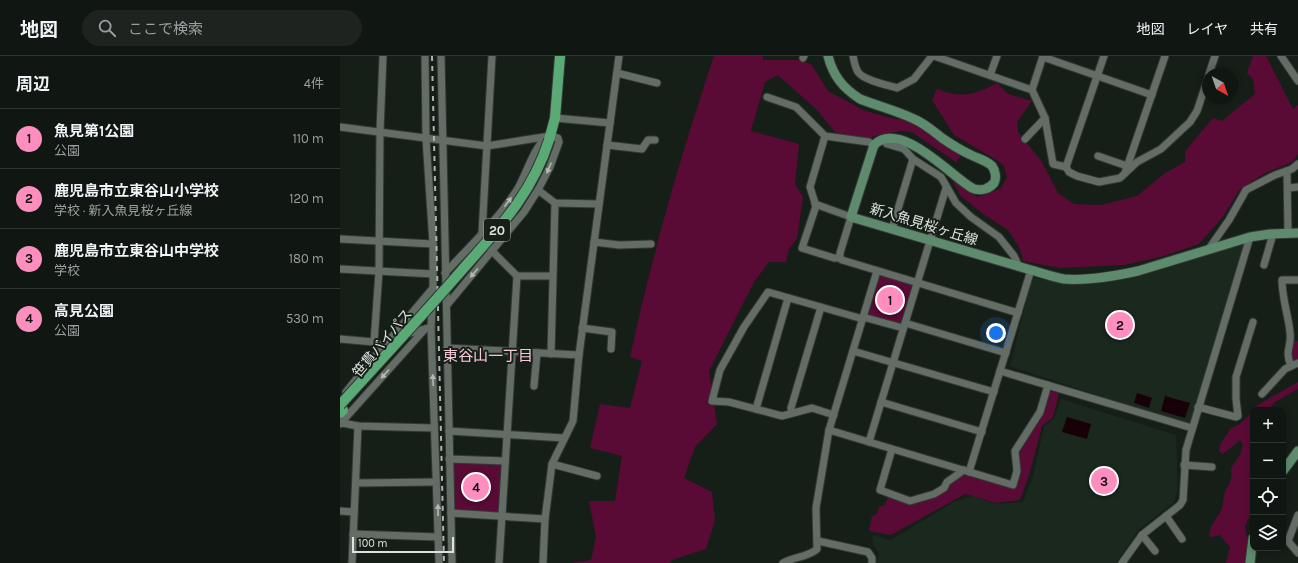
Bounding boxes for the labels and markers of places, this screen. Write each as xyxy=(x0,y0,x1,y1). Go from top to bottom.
pin: 1 xyxy=(877,285,903,315)
pin: 2 xyxy=(1107,310,1133,340)
pin: 3 xyxy=(1091,466,1117,496)
pin: 4 xyxy=(463,472,489,502)

